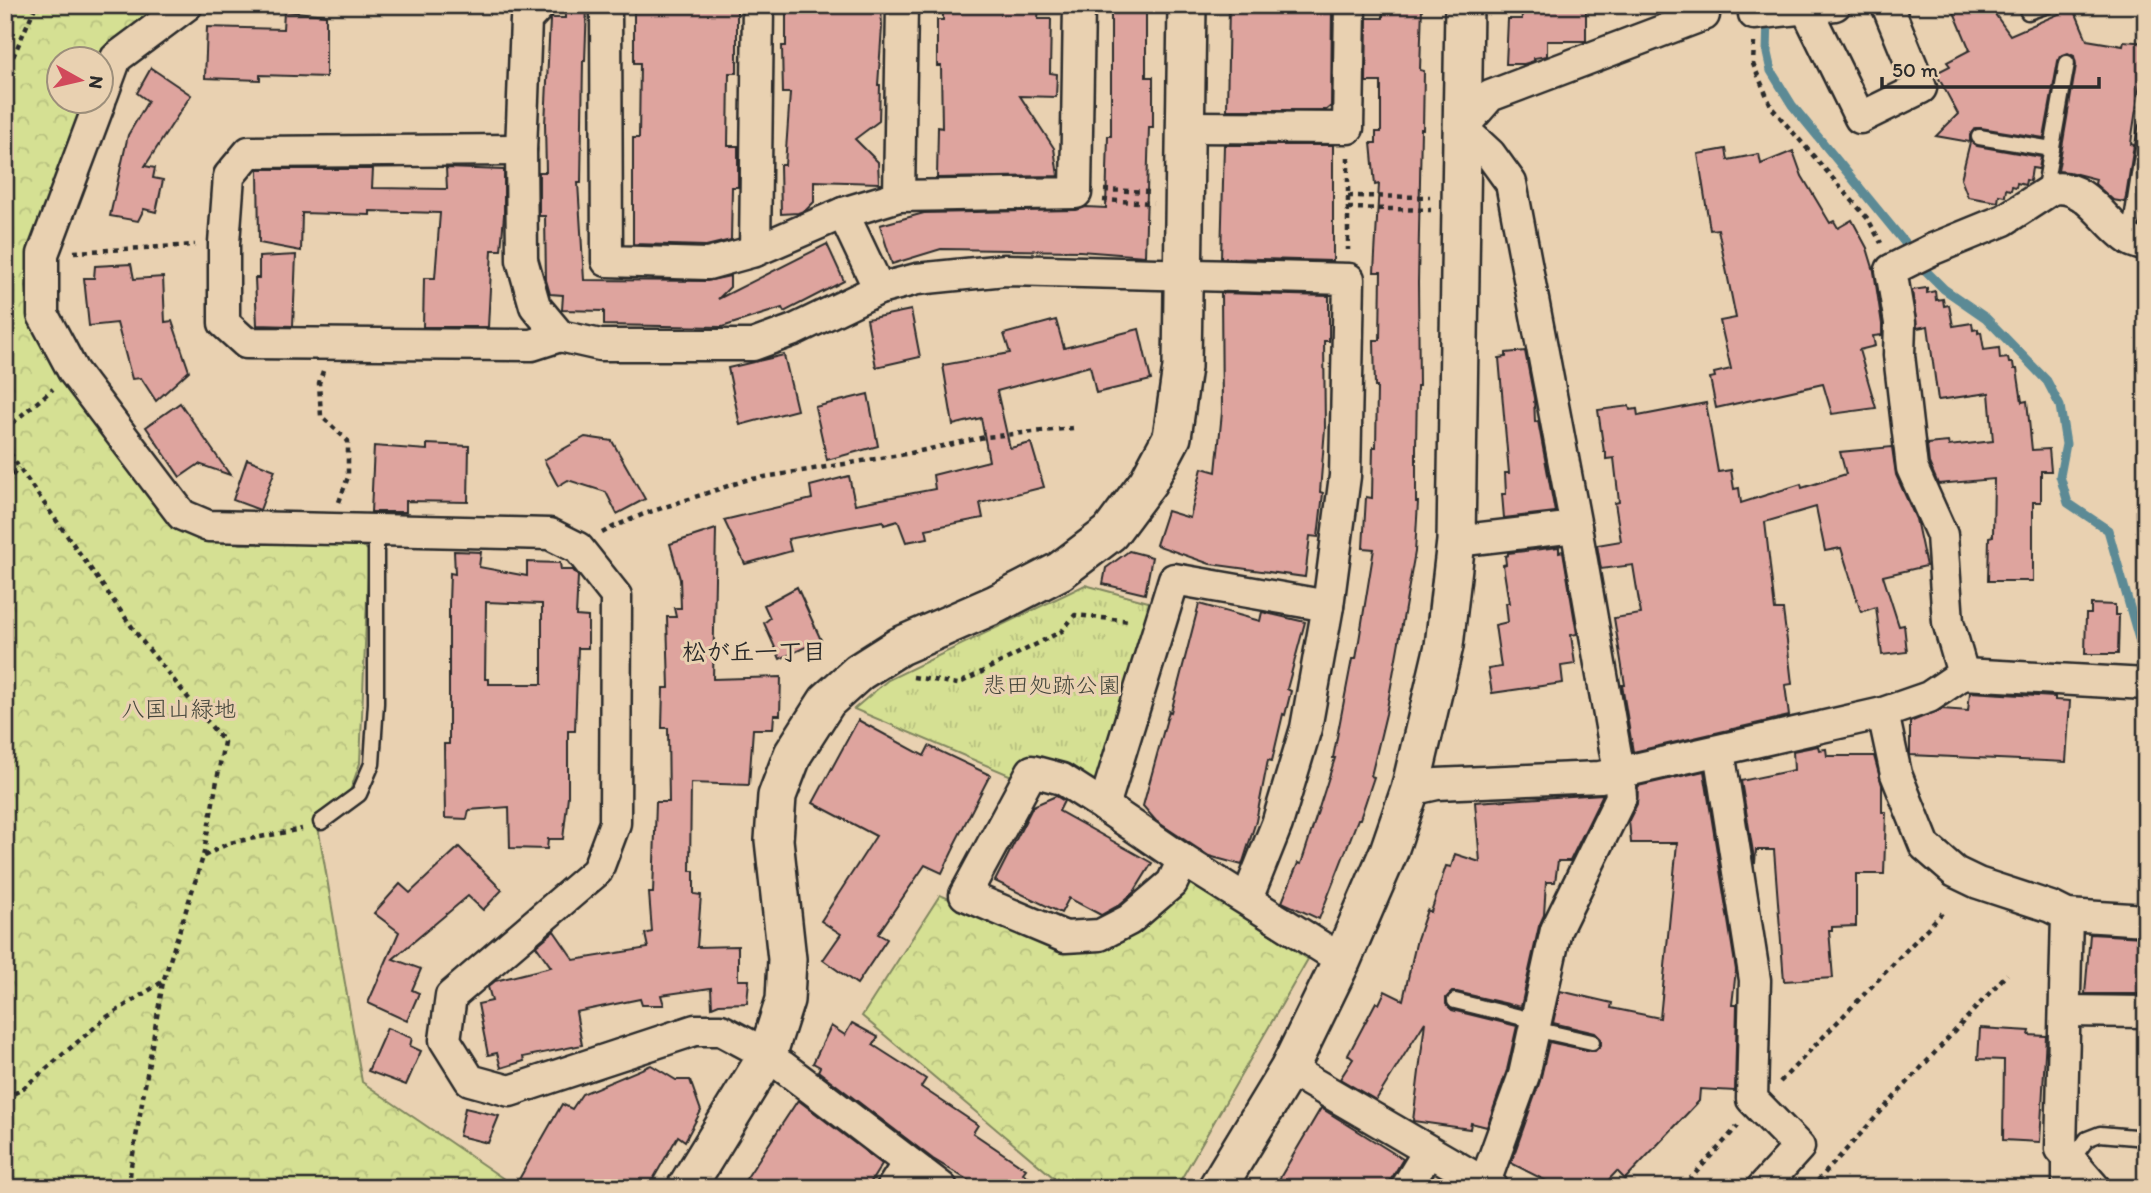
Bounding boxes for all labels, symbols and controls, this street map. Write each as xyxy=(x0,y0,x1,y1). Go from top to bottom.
north arrow xyxy=(46,46,116,116)
scale bar xyxy=(1882,46,2098,90)
text: 50 m xyxy=(1892,57,1939,82)
text: N xyxy=(84,74,109,90)
district label: 松が丘一丁目 xyxy=(682,637,826,666)
park label: 悲田処跡公園 xyxy=(983,671,1121,699)
park label: 八国山緑地 xyxy=(122,695,237,723)

